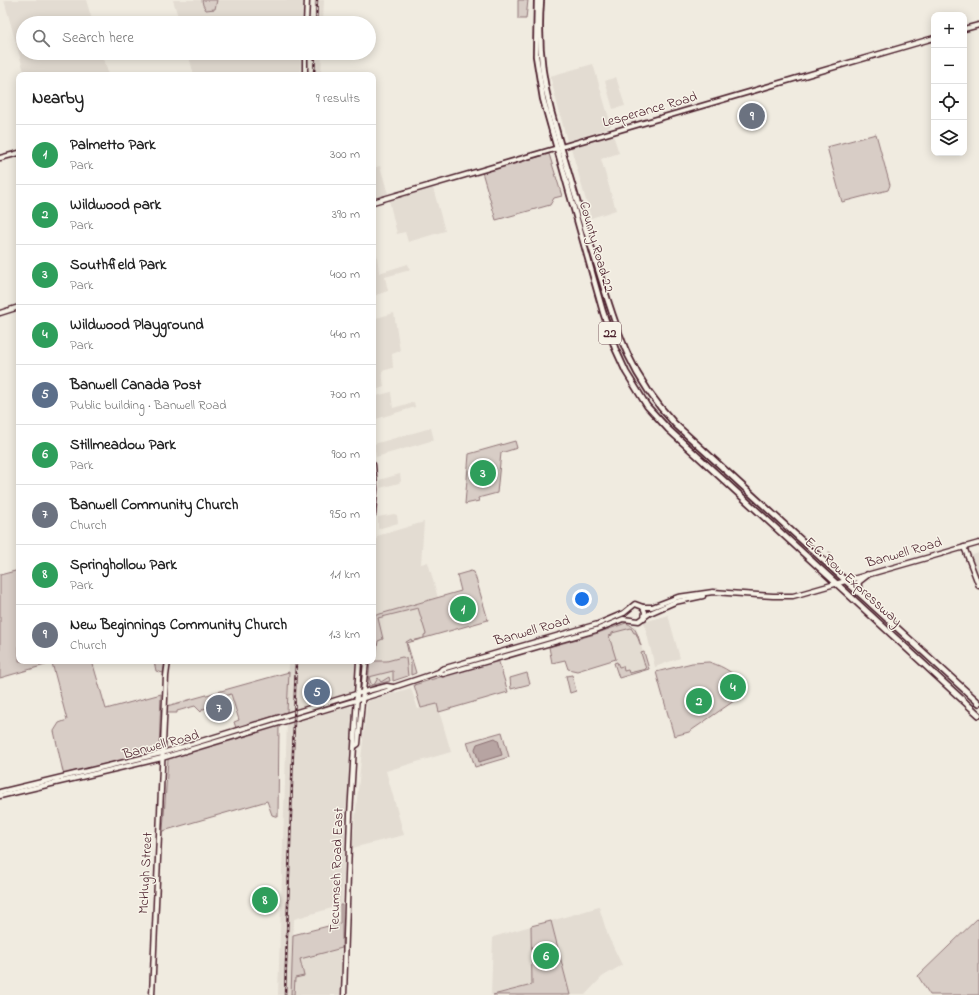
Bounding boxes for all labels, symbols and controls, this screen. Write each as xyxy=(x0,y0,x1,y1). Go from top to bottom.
map controls xyxy=(931,12,967,156)
button: + xyxy=(931,12,967,48)
search box xyxy=(16,16,376,60)
icon: search xyxy=(30,27,52,49)
text: Search here xyxy=(62,27,134,49)
button: − xyxy=(931,48,967,84)
button: locate xyxy=(931,84,967,120)
text: Nearby xyxy=(32,86,84,111)
street label: Lesperance Road xyxy=(600,86,700,134)
text: 9 results xyxy=(316,89,360,108)
pin: 9 xyxy=(739,101,765,131)
button: layers xyxy=(931,120,967,156)
text: Palmetto Park xyxy=(70,134,156,156)
text: 1 xyxy=(43,145,47,164)
text: 300 m xyxy=(330,145,360,164)
text: Park xyxy=(70,156,94,175)
text: Wildwood park xyxy=(70,194,161,216)
street label: County Road 22 xyxy=(572,199,619,295)
text: 2 xyxy=(42,205,48,224)
text: 390 m xyxy=(332,205,360,224)
text: Park xyxy=(70,216,94,235)
text: Southfield Park xyxy=(70,254,166,276)
text: 3 xyxy=(42,265,48,284)
text: 400 m xyxy=(330,265,360,284)
text: Park xyxy=(70,276,94,295)
text: Wildwood Playground xyxy=(70,314,204,336)
road number: 22 xyxy=(599,322,621,344)
text: 4 xyxy=(42,325,48,344)
text: 440 m xyxy=(330,325,360,344)
text: Park xyxy=(70,336,94,355)
text: Banwell Canada Post xyxy=(70,374,201,396)
text: 5 xyxy=(41,385,49,404)
text: 700 m xyxy=(330,385,360,404)
text: Public building · Banwell Road xyxy=(70,396,227,415)
text: Stillmeadow Park xyxy=(70,434,176,456)
text: 6 xyxy=(42,445,48,464)
text: 900 m xyxy=(332,445,360,464)
text: Park xyxy=(70,456,94,475)
pin: 3 xyxy=(470,458,496,488)
text: Banwell Community Church xyxy=(70,494,238,516)
text: 7 xyxy=(42,505,48,524)
text: 950 m xyxy=(330,505,360,524)
text: Church xyxy=(70,516,107,535)
street label: E.C. Row Expressway xyxy=(799,532,907,632)
street label: Banwell Road xyxy=(863,532,945,574)
text: Springhollow Park xyxy=(70,554,177,576)
text: 8 xyxy=(43,565,47,584)
text: 1.1 km xyxy=(330,565,360,584)
text: Park xyxy=(70,576,94,595)
your location xyxy=(572,589,592,609)
pin: 1 xyxy=(450,594,476,624)
street label: Banwell Road xyxy=(491,610,573,652)
text: New Beginnings Community Church xyxy=(70,614,287,636)
text: 9 xyxy=(43,625,47,644)
text: 1.3 km xyxy=(329,625,360,644)
text: Church xyxy=(70,636,107,655)
pin: 4 xyxy=(720,672,746,702)
pin: 5 xyxy=(304,677,330,707)
pin: 2 xyxy=(686,686,712,716)
pin: 7 xyxy=(206,693,232,723)
street label: Banwell Road xyxy=(120,725,202,765)
street label: Tecumseh Road East xyxy=(324,807,350,933)
street label: McHugh Street xyxy=(133,831,160,915)
pin: 8 xyxy=(252,885,278,915)
pin: 6 xyxy=(533,941,559,971)

